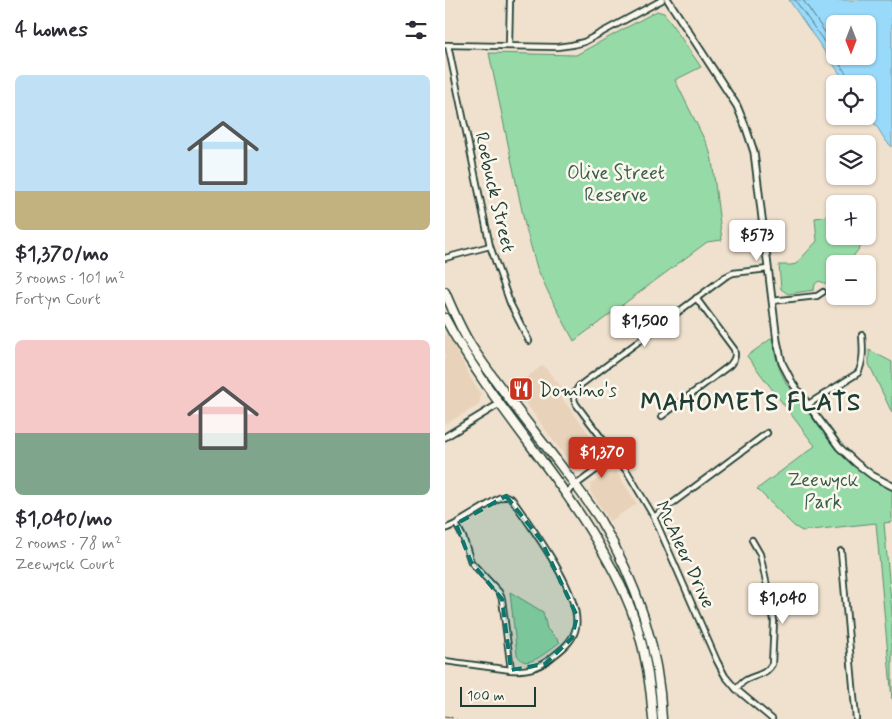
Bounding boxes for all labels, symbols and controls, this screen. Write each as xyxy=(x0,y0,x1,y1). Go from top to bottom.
north arrow xyxy=(826,15,876,65)
map controls xyxy=(826,15,876,305)
text: 4 homes xyxy=(15,16,88,44)
icon: filters xyxy=(402,16,430,44)
button: locate xyxy=(826,75,876,125)
icon: home xyxy=(178,108,268,198)
street label: Roebuck Street xyxy=(469,130,521,255)
button: layers xyxy=(826,135,876,185)
park label: Olive Street Reserve xyxy=(567,161,665,208)
button: + xyxy=(826,195,876,245)
pin: $573 xyxy=(727,220,787,262)
text: $573 xyxy=(740,225,774,246)
text: $1,370/mo xyxy=(15,240,108,268)
button: − xyxy=(826,255,876,305)
text: 3 rooms · 101 m² xyxy=(15,268,125,289)
text: Fortyn Court xyxy=(15,289,101,310)
pin: $1,500 xyxy=(604,306,686,348)
text: $1,500 xyxy=(621,311,669,332)
icon: home xyxy=(178,373,268,463)
restaurant icon: Domino's xyxy=(508,376,534,402)
place label: Domino's xyxy=(539,378,618,403)
district label: MAHOMETS FLATS xyxy=(641,388,861,419)
pin: $1,370 xyxy=(561,436,643,479)
text: $1,370 xyxy=(580,442,624,463)
park label: Zeewyck Park xyxy=(787,468,859,515)
street label: McAleer Drive xyxy=(649,497,720,612)
text: $1,040/mo xyxy=(15,505,112,533)
text: 2 rooms · 78 m² xyxy=(15,533,122,554)
text: Zeewyck Court xyxy=(15,554,114,575)
pin: $1,040 xyxy=(742,582,824,625)
text: $1,040 xyxy=(759,588,807,609)
scale bar xyxy=(460,684,536,707)
text: 100 m xyxy=(467,687,505,705)

